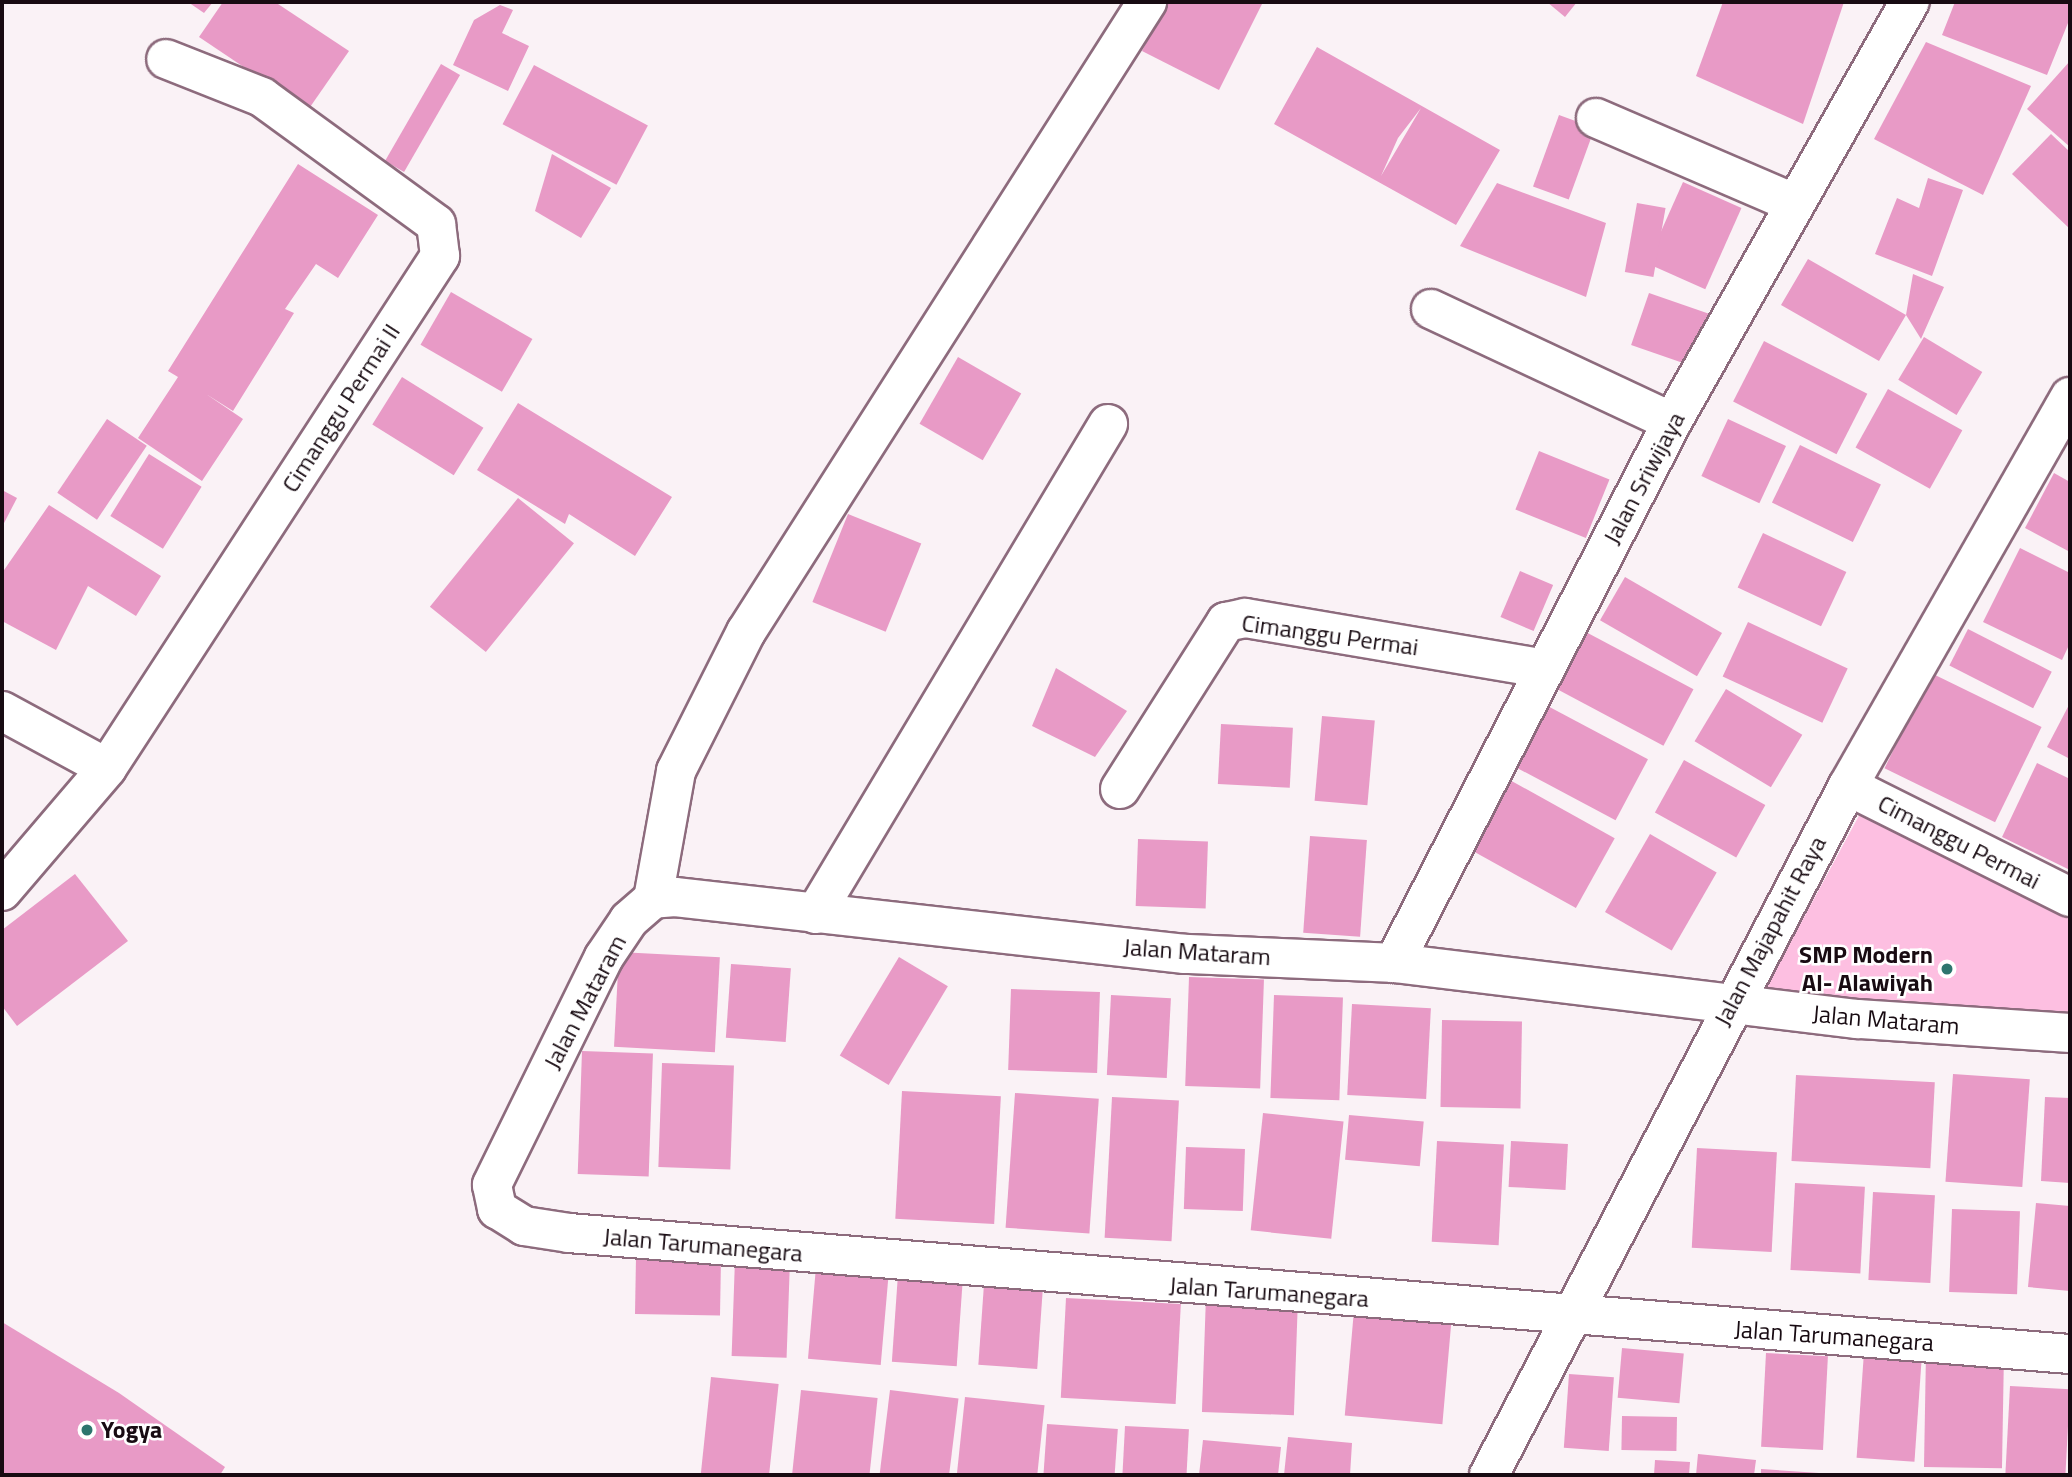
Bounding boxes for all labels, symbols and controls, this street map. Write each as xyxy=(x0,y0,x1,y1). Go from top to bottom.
street label: Cimanggu Permai II xyxy=(276,318,406,498)
street label: Jalan Sriwijaya xyxy=(1597,407,1691,549)
street label: Cimanggu Permai xyxy=(1240,608,1420,662)
street label: Cimanggu Permai xyxy=(1873,789,2045,895)
street label: Jalan Majapahit Raya xyxy=(1708,831,1832,1031)
street label: Jalan Mataram xyxy=(538,930,632,1074)
street label: Jalan Mataram xyxy=(1122,932,1272,972)
place label: SMP Modern Al- Alawiyah xyxy=(1799,941,1933,997)
marker: SMP Modern Al- Alawiyah xyxy=(1939,961,1955,977)
street label: Jalan Mataram xyxy=(1811,999,1961,1041)
street label: Jalan Tarumanegara xyxy=(602,1222,804,1268)
street label: Jalan Tarumanegara xyxy=(1168,1271,1370,1313)
street label: Jalan Tarumanegara xyxy=(1733,1315,1935,1357)
place label: Yogya xyxy=(101,1416,162,1444)
marker: Yogya xyxy=(79,1422,95,1438)

